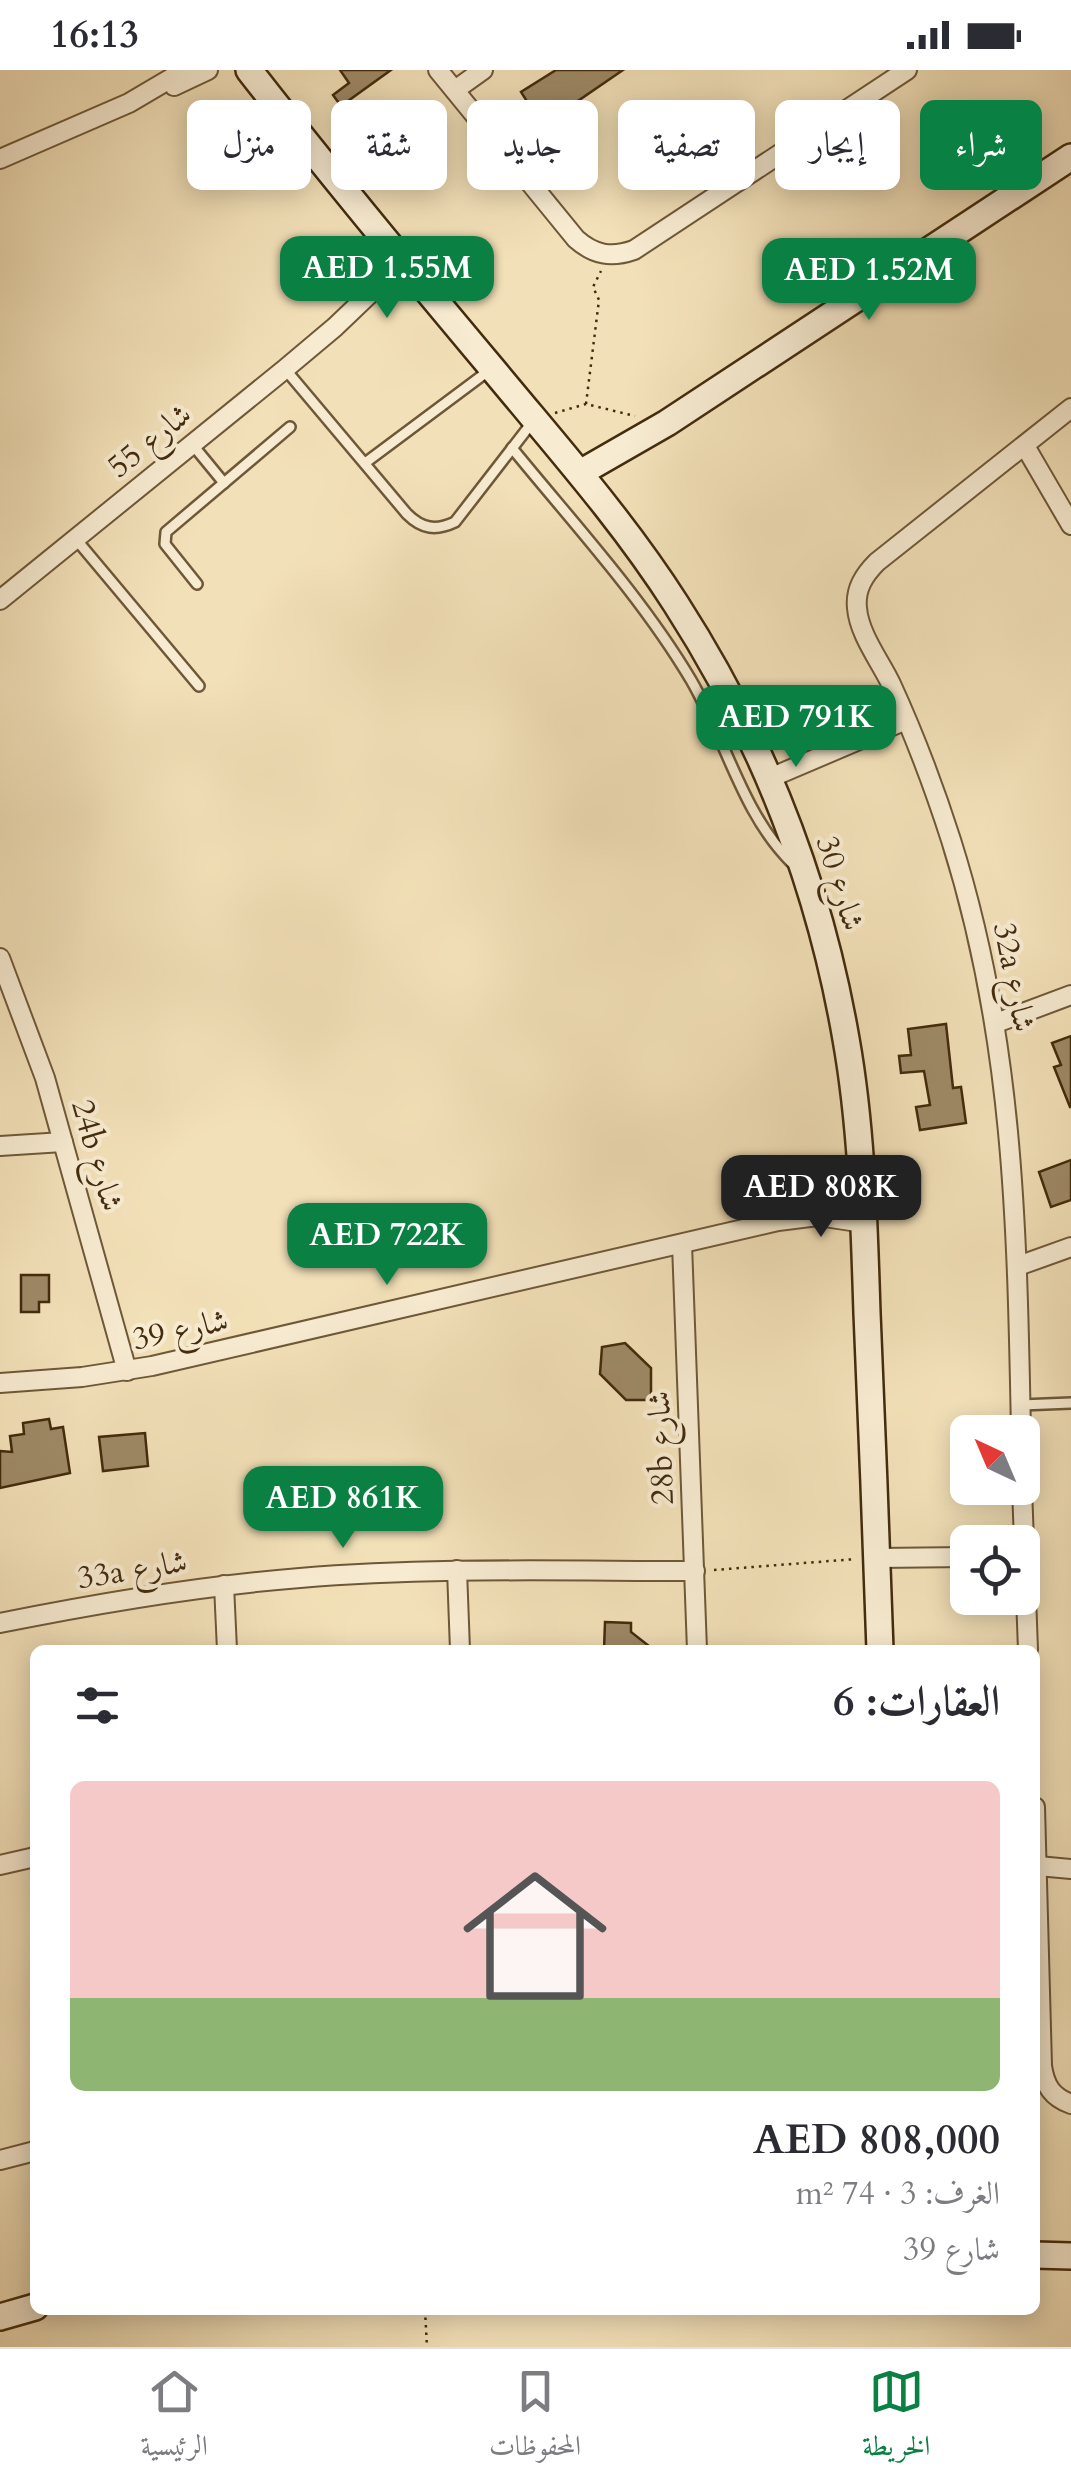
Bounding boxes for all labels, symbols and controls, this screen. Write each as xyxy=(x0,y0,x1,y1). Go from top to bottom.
text: 16:13 xyxy=(50,9,139,61)
chip: منزل xyxy=(187,100,311,190)
chip: شقة xyxy=(331,100,447,190)
chip: جديد xyxy=(467,100,598,190)
chip: تصفية xyxy=(618,100,755,190)
chip: إيجار xyxy=(775,100,900,190)
chip: شراء xyxy=(920,100,1042,190)
pin: AED 1.55M xyxy=(273,236,501,321)
pin: AED 1.52M xyxy=(755,238,983,323)
text: AED 1.55M xyxy=(302,246,472,290)
text: AED 1.52M xyxy=(784,248,954,292)
street label: شارع 55 xyxy=(98,393,204,491)
pin: AED 791K xyxy=(693,685,899,770)
text: AED 791K xyxy=(718,695,874,739)
street label: شارع 30 xyxy=(801,831,875,937)
street label: 32a شارع xyxy=(978,919,1046,1037)
street label: 24b شارع xyxy=(56,1094,134,1217)
pin: AED 808K xyxy=(718,1155,924,1240)
text: AED 808K xyxy=(743,1165,899,1209)
pin: AED 722K xyxy=(284,1203,490,1288)
text: AED 722K xyxy=(309,1213,465,1257)
street label: شارع 39 xyxy=(128,1298,233,1365)
street label: 28b شارع xyxy=(637,1390,689,1506)
north arrow xyxy=(950,1415,1040,1505)
map controls xyxy=(950,1415,1040,1615)
pin: AED 861K xyxy=(240,1466,446,1551)
text: AED 861K xyxy=(265,1476,421,1520)
button: locate xyxy=(950,1525,1040,1615)
street label: 33a شارع xyxy=(74,1540,191,1604)
text: العقارات: 6 xyxy=(833,1673,1000,1730)
icon: filters xyxy=(70,1678,125,1733)
icon: home xyxy=(445,1846,625,2026)
text: AED 808,000 xyxy=(753,2111,1000,2168)
text: الغرف: 3 · 74 m² xyxy=(796,2172,1000,2216)
text: شارع 39 xyxy=(903,2228,1000,2272)
tab: الرئيسية xyxy=(141,2364,208,2473)
tab: المحفوظات xyxy=(489,2364,581,2473)
tab: الخريطة xyxy=(862,2364,930,2473)

